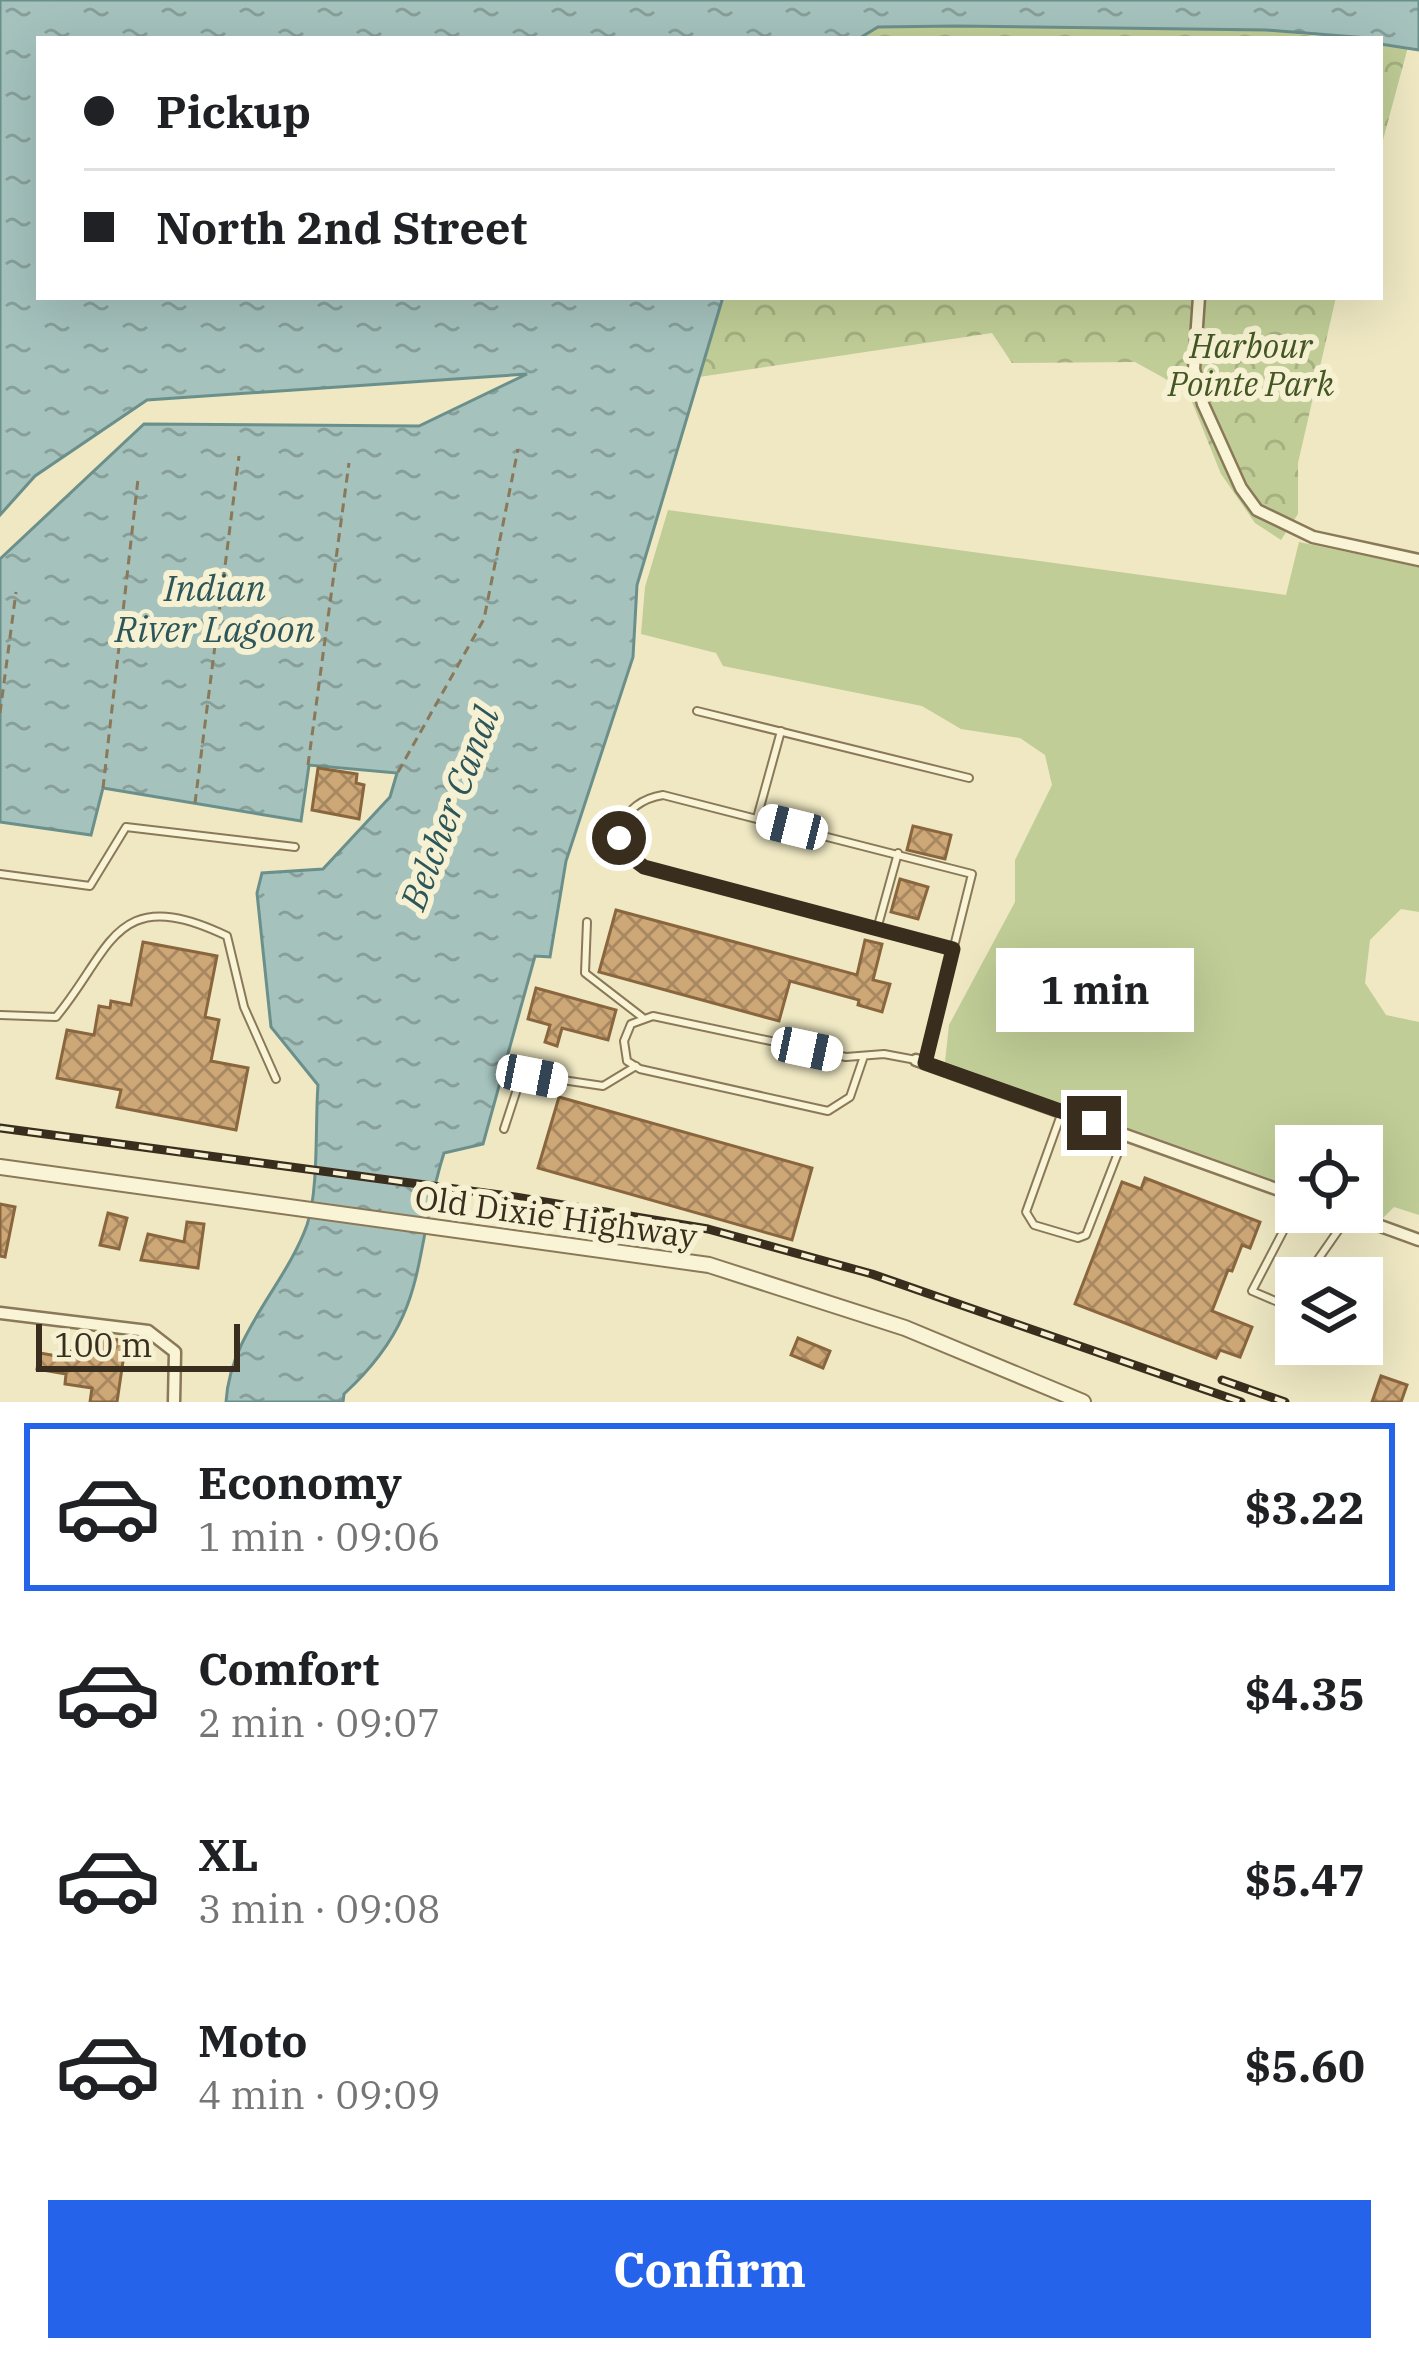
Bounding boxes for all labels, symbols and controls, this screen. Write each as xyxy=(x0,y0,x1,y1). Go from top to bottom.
text: Pickup xyxy=(156,82,311,140)
text: North 2nd Street xyxy=(156,198,527,256)
park label: Harbour Pointe Park xyxy=(1167,324,1334,405)
water label: Indian River Lagoon xyxy=(114,564,316,652)
water label: Belcher Canal xyxy=(388,699,510,917)
car xyxy=(753,801,831,853)
route start xyxy=(592,811,646,865)
callout: 1 min xyxy=(995,949,1193,1033)
text: 1 min xyxy=(1040,964,1150,1015)
car xyxy=(768,1024,846,1074)
car xyxy=(493,1051,571,1101)
route end xyxy=(1067,1096,1121,1150)
map controls xyxy=(1275,1125,1383,1365)
button: locate xyxy=(1275,1125,1383,1233)
street label: Old Dixie Highway xyxy=(412,1175,700,1257)
button: layers xyxy=(1275,1257,1383,1365)
scale bar xyxy=(36,1318,240,1371)
text: 100 m xyxy=(54,1323,153,1366)
icon: car xyxy=(54,1453,162,1561)
text: Economy xyxy=(198,1453,402,1511)
text: $3.22 xyxy=(1245,1478,1365,1536)
text: 1 min · 09:06 xyxy=(198,1511,440,1562)
icon: car xyxy=(54,1639,162,1747)
text: Comfort xyxy=(198,1639,379,1697)
text: $4.35 xyxy=(1245,1664,1365,1722)
text: 2 min · 09:07 xyxy=(198,1697,440,1748)
icon: car xyxy=(54,1825,162,1933)
text: XL xyxy=(198,1825,259,1883)
text: $5.47 xyxy=(1245,1850,1365,1908)
text: 3 min · 09:08 xyxy=(198,1883,440,1934)
icon: car xyxy=(54,2011,162,2119)
text: Moto xyxy=(198,2011,308,2069)
text: $5.60 xyxy=(1245,2036,1365,2094)
text: 4 min · 09:09 xyxy=(198,2069,440,2120)
button: Confirm xyxy=(48,2200,1371,2338)

